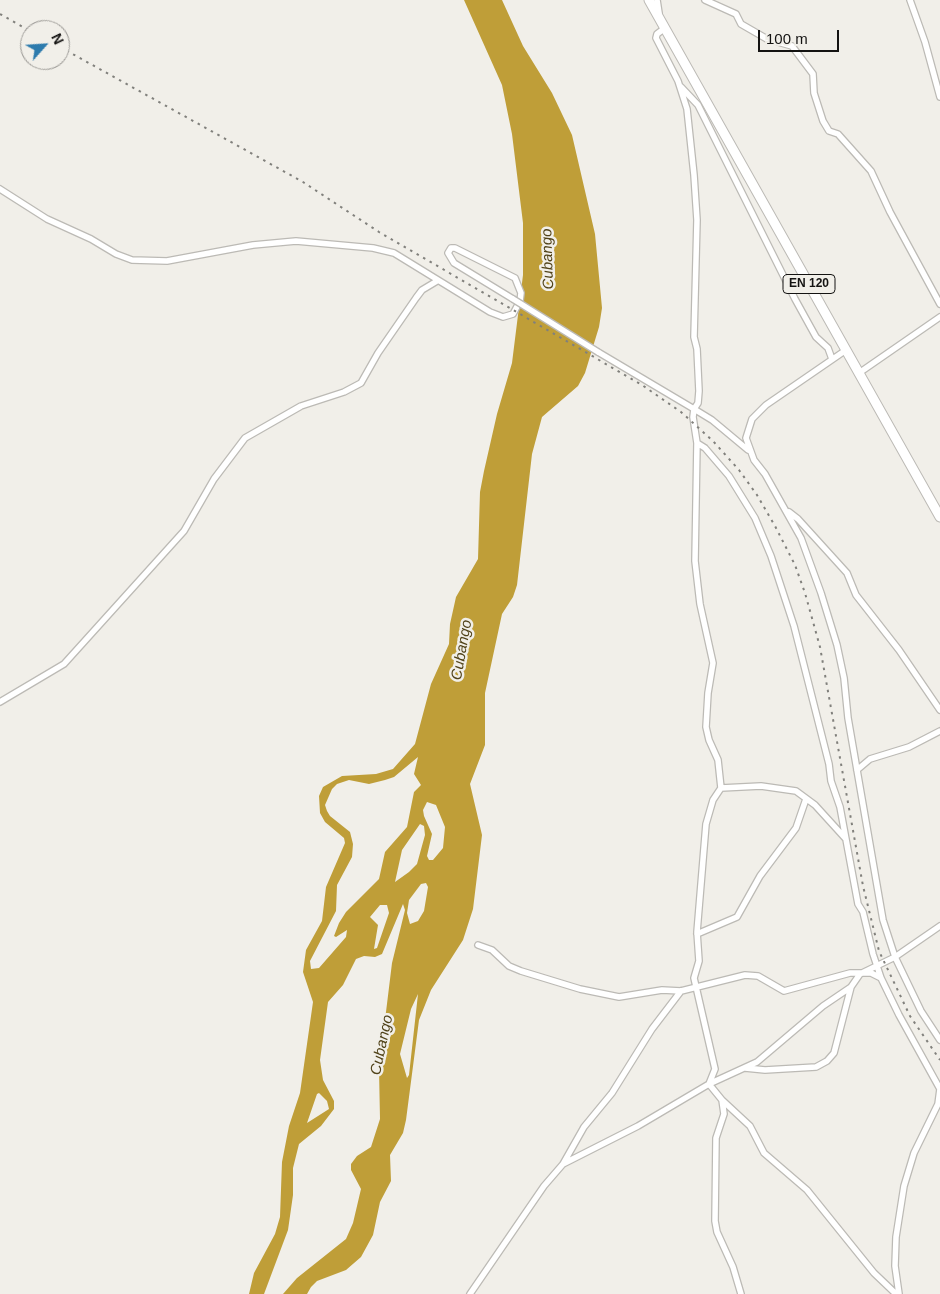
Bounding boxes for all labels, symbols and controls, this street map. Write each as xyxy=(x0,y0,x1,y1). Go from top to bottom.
north arrow xyxy=(20,20,70,70)
scale bar xyxy=(760,20,841,52)
text: 100 m xyxy=(766,30,808,47)
text: N xyxy=(48,31,67,47)
water label: Cubango xyxy=(538,228,558,290)
road number: EN 120 xyxy=(783,274,835,294)
water label: Cubango xyxy=(448,618,476,682)
water label: Cubango xyxy=(367,1013,397,1077)

